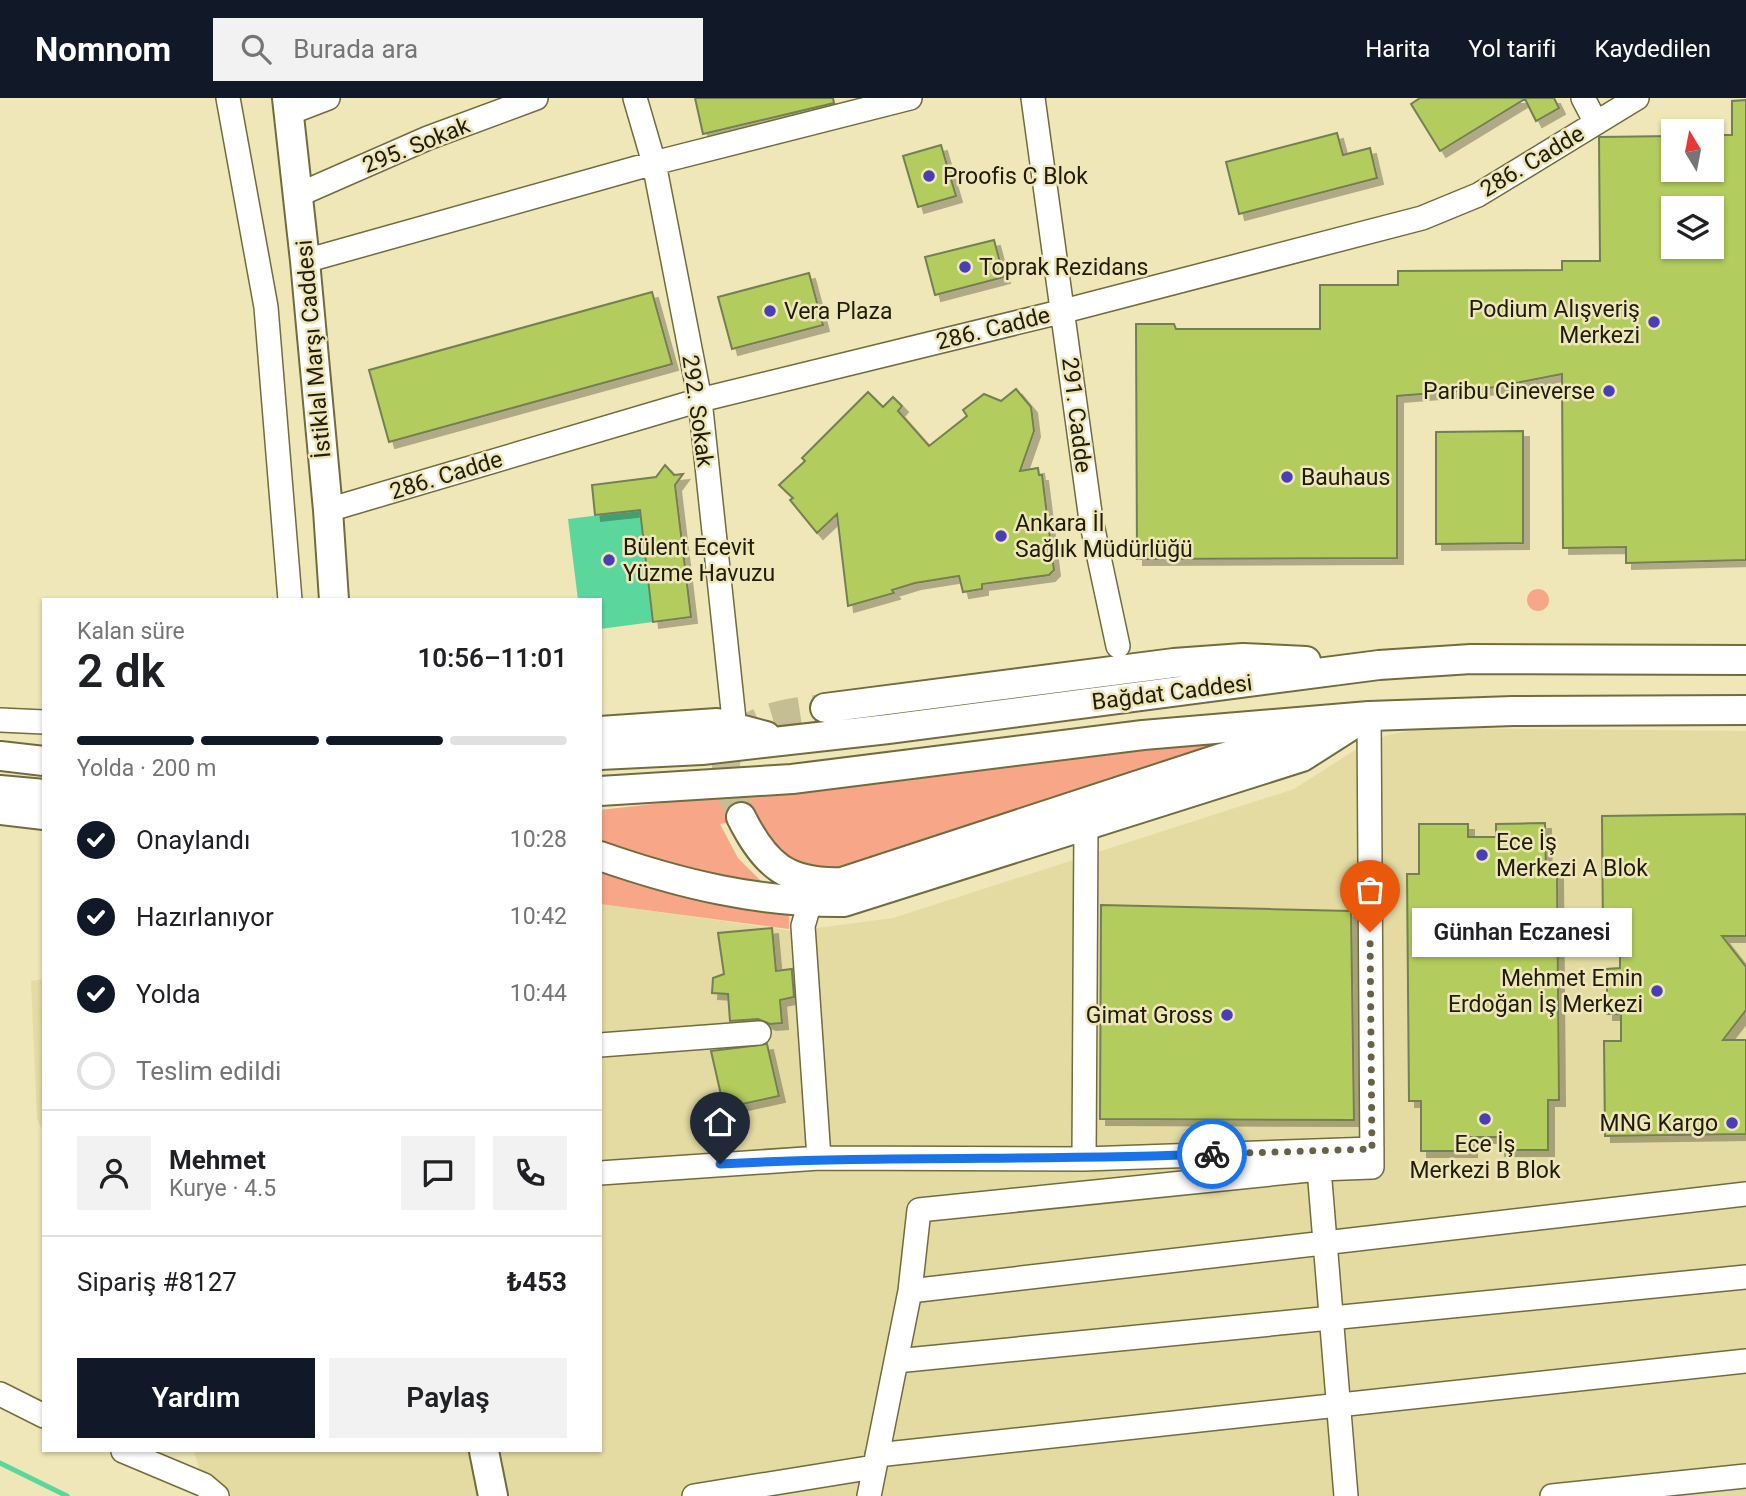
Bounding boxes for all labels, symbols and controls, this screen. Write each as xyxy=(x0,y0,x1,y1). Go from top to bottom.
search box xyxy=(213,18,703,81)
text: Nomnom xyxy=(35,30,171,69)
icon: search xyxy=(237,30,275,68)
text: Burada ara xyxy=(293,34,418,64)
text: Harita xyxy=(1365,35,1430,63)
text: Yol tarifi xyxy=(1468,35,1556,63)
text: Kaydedilen xyxy=(1594,35,1711,63)
street label: 295. Sokak xyxy=(359,112,474,179)
north arrow xyxy=(1661,119,1724,182)
map controls xyxy=(1661,119,1724,259)
street label: 286. Cadde xyxy=(1476,120,1589,203)
place label: Proofis C Blok xyxy=(943,163,1088,190)
marker: Proofis C Blok xyxy=(921,168,937,184)
button: layers xyxy=(1661,196,1724,259)
street label: İstiklal Marşı Caddesi xyxy=(291,239,336,459)
place label: Toprak Rezidans xyxy=(979,254,1148,281)
marker: Toprak Rezidans xyxy=(957,259,973,275)
place label: Podium Alışveriş Merkezi xyxy=(1469,296,1640,349)
place label: Vera Plaza xyxy=(784,298,892,325)
street label: 286. Cadde xyxy=(933,301,1053,356)
marker: Vera Plaza xyxy=(762,303,778,319)
marker: Podium Alışveriş Merkezi xyxy=(1646,314,1662,330)
street label: 292. Sokak xyxy=(676,353,719,469)
street label: 291. Cadde xyxy=(1056,356,1097,474)
place label: Paribu Cineverse xyxy=(1423,378,1595,405)
marker: Paribu Cineverse xyxy=(1601,383,1617,399)
street label: 286. Cadde xyxy=(387,446,506,505)
place label: Bauhaus xyxy=(1301,464,1390,491)
marker: Bauhaus xyxy=(1279,469,1295,485)
place label: Ankara İl Sağlık Müdürlüğü xyxy=(1015,510,1193,563)
marker: Ankara İl Sağlık Müdürlüğü xyxy=(993,528,1009,544)
place label: Bülent Ecevit Yüzme Havuzu xyxy=(623,534,775,587)
marker: Bülent Ecevit Yüzme Havuzu xyxy=(601,552,617,568)
text: Kalan süre xyxy=(77,618,185,645)
text: 10:56–11:01 xyxy=(417,643,567,673)
text: 2 dk xyxy=(77,644,165,698)
street label: Bağdat Caddesi xyxy=(1090,669,1254,716)
text: Yolda · 200 m xyxy=(77,755,216,782)
icon: check xyxy=(77,821,115,859)
text: Onaylandı xyxy=(136,825,250,855)
text: 10:28 xyxy=(510,826,567,853)
place label: Ece İş Merkezi A Blok xyxy=(1496,829,1648,882)
marker: Ece İş Merkezi A Blok xyxy=(1474,847,1490,863)
pin xyxy=(1340,860,1400,932)
icon: bag xyxy=(1351,871,1389,909)
icon: check xyxy=(77,898,115,936)
text: Hazırlanıyor xyxy=(136,902,274,932)
text: 10:42 xyxy=(510,903,567,930)
callout: Günhan Eczanesi xyxy=(1412,908,1632,956)
text: Günhan Eczanesi xyxy=(1434,919,1610,946)
place label: Mehmet Emin Erdoğan İş Merkezi xyxy=(1448,965,1643,1018)
icon: check xyxy=(77,975,115,1013)
text: Yolda xyxy=(136,979,201,1009)
text: 10:44 xyxy=(510,980,567,1007)
marker: Mehmet Emin Erdoğan İş Merkezi xyxy=(1649,983,1665,999)
place label: Gimat Gross xyxy=(1086,1002,1213,1029)
marker: Gimat Gross xyxy=(1219,1007,1235,1023)
text: Teslim edildi xyxy=(136,1056,281,1086)
pin xyxy=(690,1092,750,1164)
icon: home xyxy=(701,1103,739,1141)
place label: MNG Kargo xyxy=(1600,1110,1718,1137)
marker: Ece İş Merkezi B Blok xyxy=(1477,1111,1493,1127)
marker: MNG Kargo xyxy=(1724,1115,1740,1131)
courier xyxy=(1177,1119,1247,1189)
place label: Ece İş Merkezi B Blok xyxy=(1409,1131,1561,1184)
icon: bike xyxy=(1193,1135,1231,1173)
button: person xyxy=(77,1136,151,1210)
button: chat xyxy=(401,1136,475,1210)
button: phone xyxy=(493,1136,567,1210)
text: Mehmet xyxy=(169,1145,266,1175)
text: Kurye · 4.5 xyxy=(169,1175,276,1202)
text: Sipariş #8127 xyxy=(77,1267,237,1297)
text: ₺453 xyxy=(507,1267,567,1297)
button: Yardım xyxy=(77,1358,315,1438)
button: Paylaş xyxy=(329,1358,567,1438)

